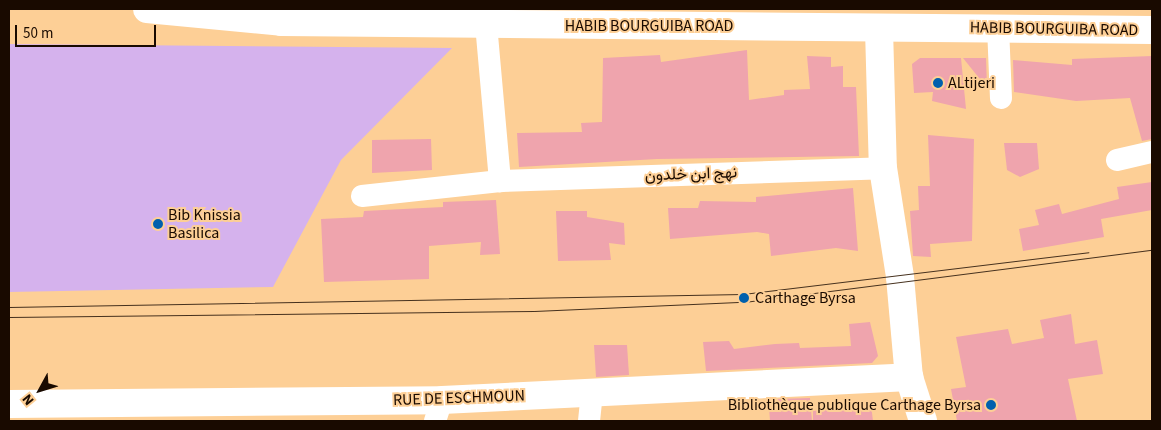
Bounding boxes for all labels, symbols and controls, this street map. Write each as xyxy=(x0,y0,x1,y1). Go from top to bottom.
scale bar xyxy=(18,15,159,47)
street label: HABIB BOURGUIBA ROAD xyxy=(565,16,733,36)
street label: HABIB BOURGUIBA ROAD xyxy=(970,18,1138,40)
text: 50 m xyxy=(23,23,53,44)
place label: ALtijeri xyxy=(948,73,995,93)
marker: ALtijeri xyxy=(932,77,944,89)
street label: نهج ابن خلدون xyxy=(645,163,737,185)
place label: Bib Knissia Basilica xyxy=(168,205,241,243)
marker: Bib Knissia Basilica xyxy=(152,218,164,230)
place label: Carthage Byrsa xyxy=(755,288,856,308)
marker: Carthage Byrsa xyxy=(737,291,751,305)
north arrow xyxy=(15,365,65,415)
street label: RUE DE ESCHMOUN xyxy=(393,386,525,410)
text: N xyxy=(18,390,39,409)
place label: Bibliothèque publique Carthage Byrsa xyxy=(728,395,981,415)
marker: Bibliothèque publique Carthage Byrsa xyxy=(985,399,997,411)

